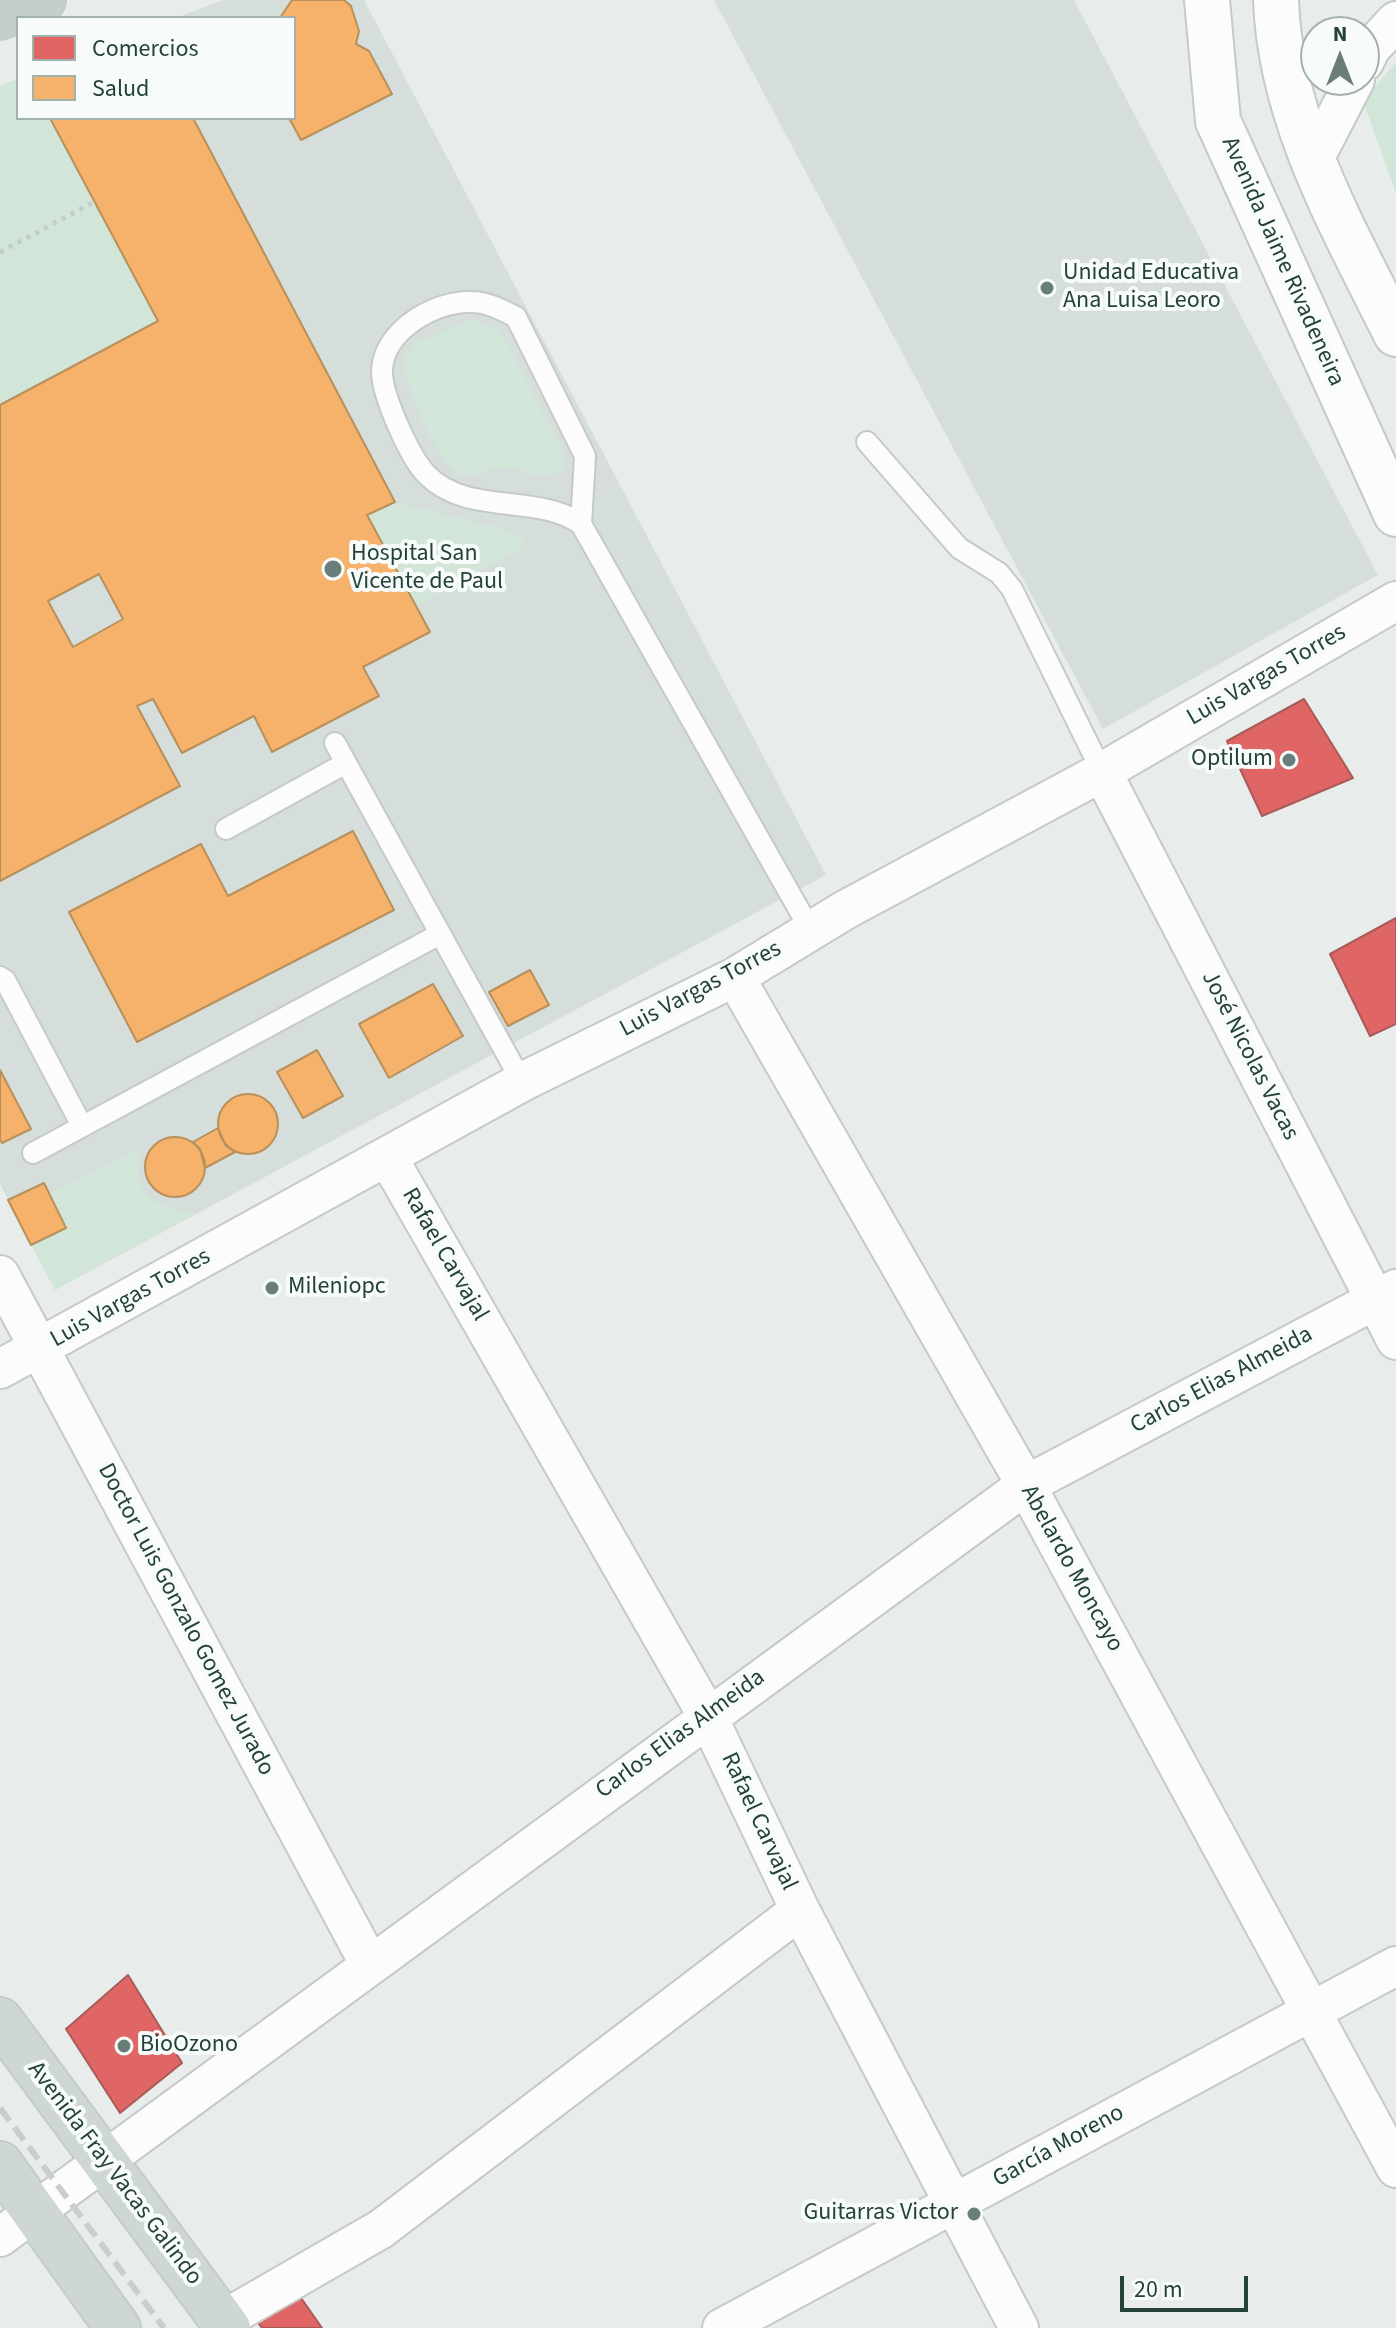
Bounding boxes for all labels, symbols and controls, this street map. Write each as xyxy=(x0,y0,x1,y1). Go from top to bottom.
legend xyxy=(16,16,296,120)
north arrow xyxy=(1300,16,1380,96)
text: N xyxy=(1333,18,1347,50)
text: Comercios xyxy=(92,31,198,66)
text: Salud xyxy=(92,71,149,106)
street label: Avenida Jaime Rivadeneira xyxy=(1214,133,1350,391)
place label: Unidad Educativa Ana Luisa Leoro xyxy=(1063,260,1239,316)
marker: Unidad Educativa Ana Luisa Leoro xyxy=(1038,279,1056,297)
place label: Hospital San Vicente de Paul xyxy=(351,541,503,597)
marker: Hospital San Vicente de Paul xyxy=(322,558,344,580)
street label: Luis Vargas Torres xyxy=(1182,619,1352,733)
place label: Optilum xyxy=(1191,746,1273,774)
marker: Optilum xyxy=(1280,751,1298,769)
street label: Luis Vargas Torres xyxy=(615,935,787,1045)
street label: José Nicolas Vacas xyxy=(1194,967,1304,1145)
street label: Rafael Carvajal xyxy=(394,1183,494,1327)
street label: Luis Vargas Torres xyxy=(46,1243,216,1355)
place label: Mileniopc xyxy=(288,1274,386,1302)
marker: Mileniopc xyxy=(263,1279,281,1297)
street label: Carlos Elias Almeida xyxy=(1126,1321,1318,1441)
street label: Doctor Luis Gonzalo Gomez Jurado xyxy=(90,1459,280,1781)
street label: Abelardo Moncayo xyxy=(1013,1481,1129,1657)
street label: Carlos Elias Almeida xyxy=(591,1664,771,1806)
street label: Rafael Carvajal xyxy=(714,1748,802,1896)
place label: BioOzono xyxy=(140,2032,238,2060)
marker: BioOzono xyxy=(115,2037,133,2055)
street label: Avenida Fray Vacas Galindo xyxy=(21,2057,207,2291)
street label: García Moreno xyxy=(988,2099,1130,2195)
place label: Guitarras Victor xyxy=(803,2200,958,2228)
marker: Guitarras Victor xyxy=(965,2205,983,2223)
scale bar xyxy=(1124,2260,1252,2310)
text: 20 m xyxy=(1134,2272,1183,2307)

